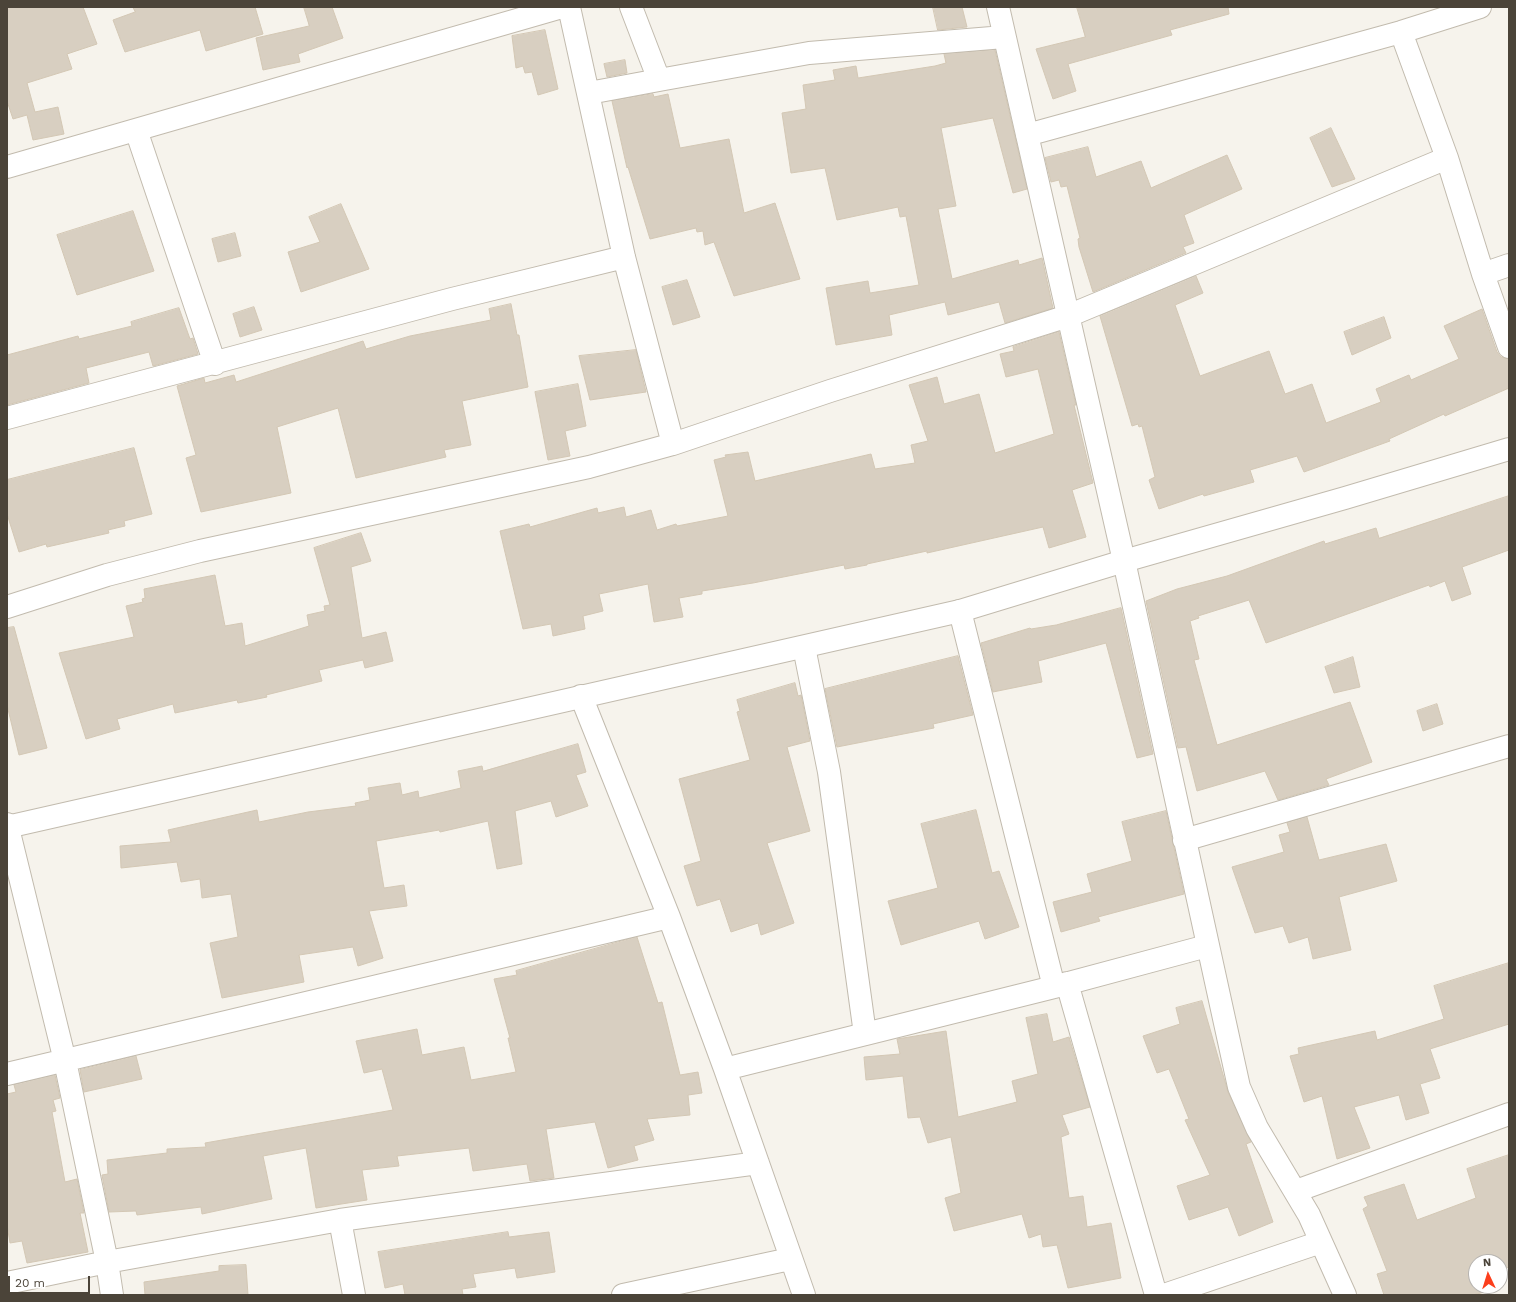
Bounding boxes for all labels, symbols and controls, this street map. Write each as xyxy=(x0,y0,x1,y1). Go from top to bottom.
north arrow xyxy=(1468,1254,1508,1294)
text: N xyxy=(1483,1256,1492,1269)
scale bar xyxy=(10,1268,92,1294)
text: 20 m xyxy=(15,1276,45,1290)

